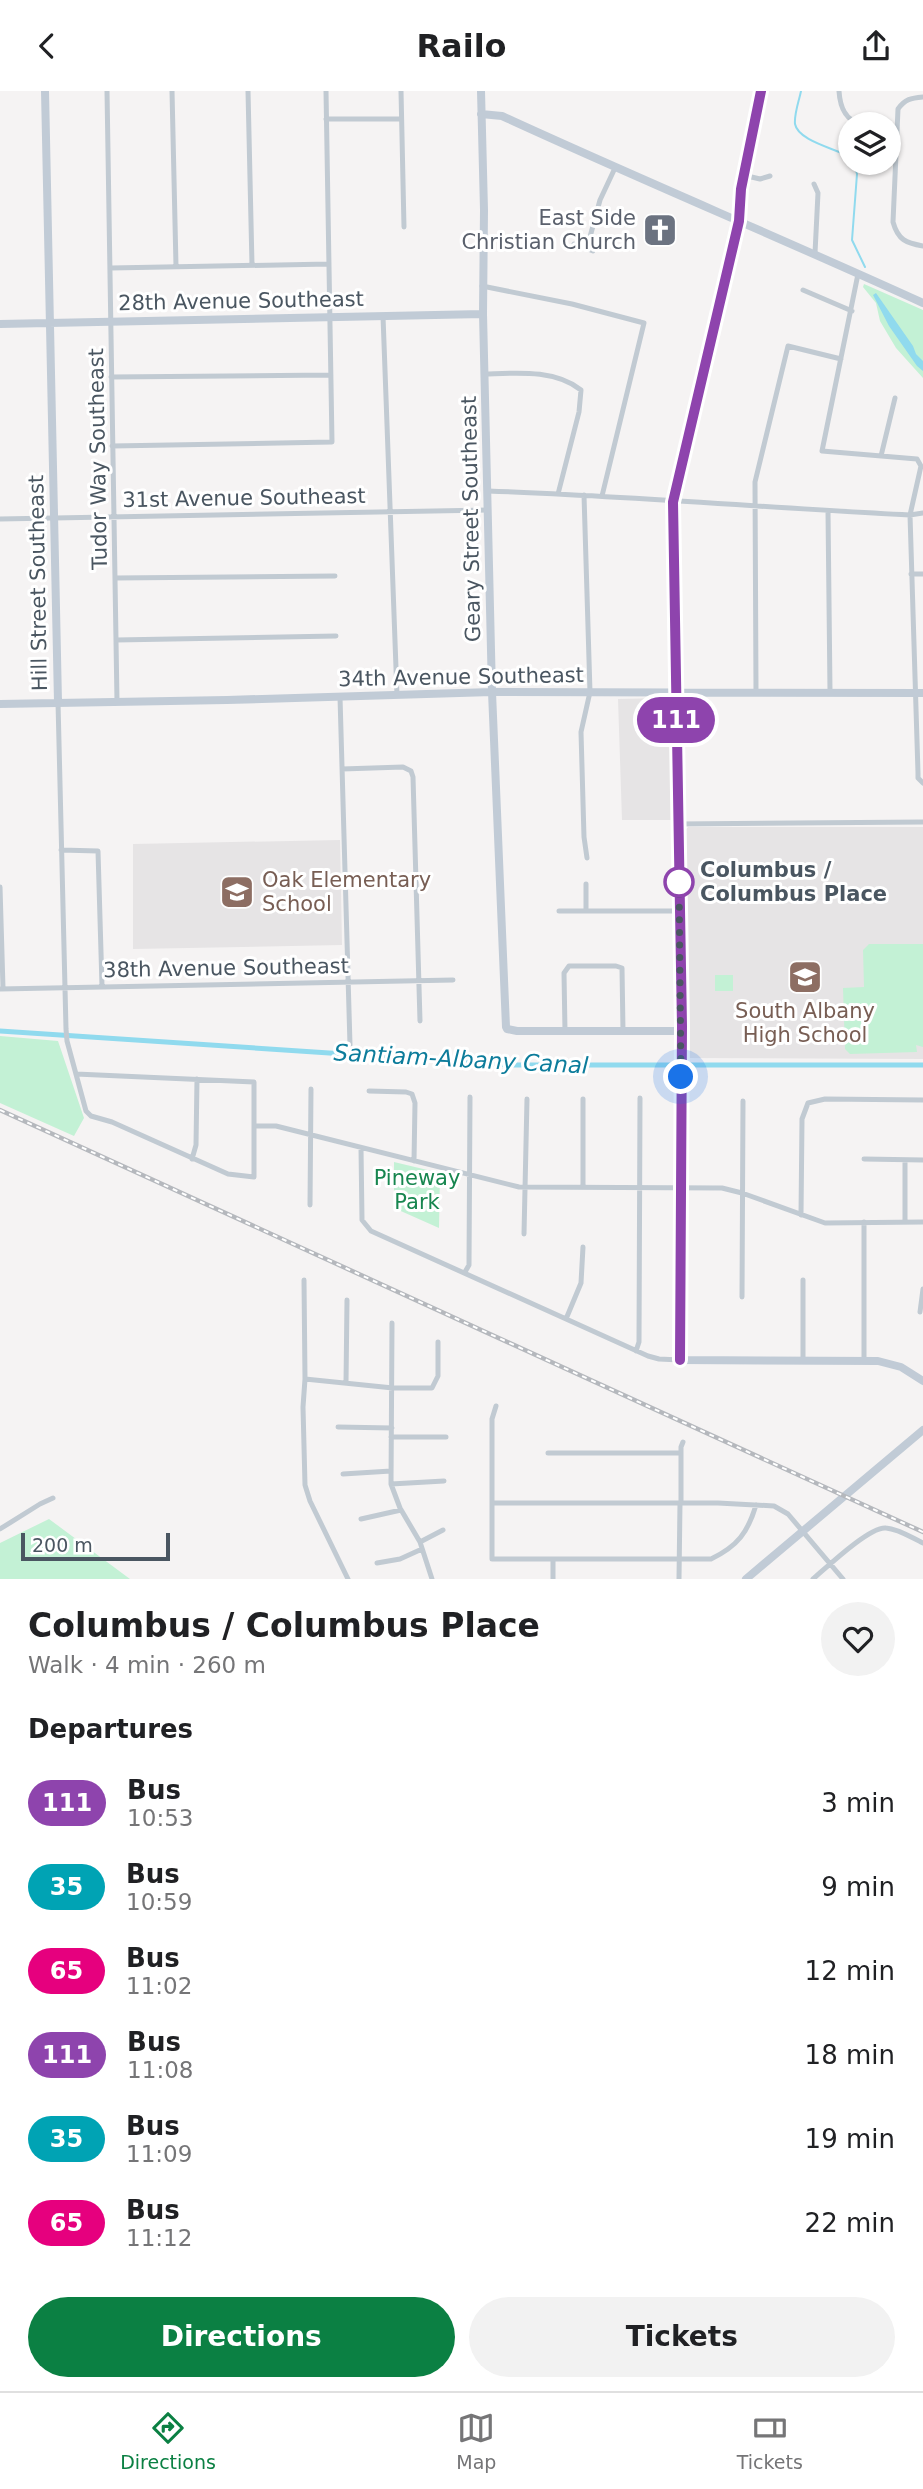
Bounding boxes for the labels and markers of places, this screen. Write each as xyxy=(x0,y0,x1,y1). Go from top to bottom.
place label: East Side Christian Church xyxy=(461,206,636,254)
church icon: East Side Christian Church xyxy=(641,211,679,249)
place label: Columbus / Columbus Place xyxy=(700,858,887,906)
marker: Columbus / Columbus Place xyxy=(664,867,694,897)
place label: Oak Elementary School xyxy=(262,868,431,916)
school or university icon: Oak Elementary School xyxy=(218,873,256,911)
school or university icon: South Albany High School xyxy=(786,958,824,996)
place label: South Albany High School xyxy=(735,999,875,1047)

